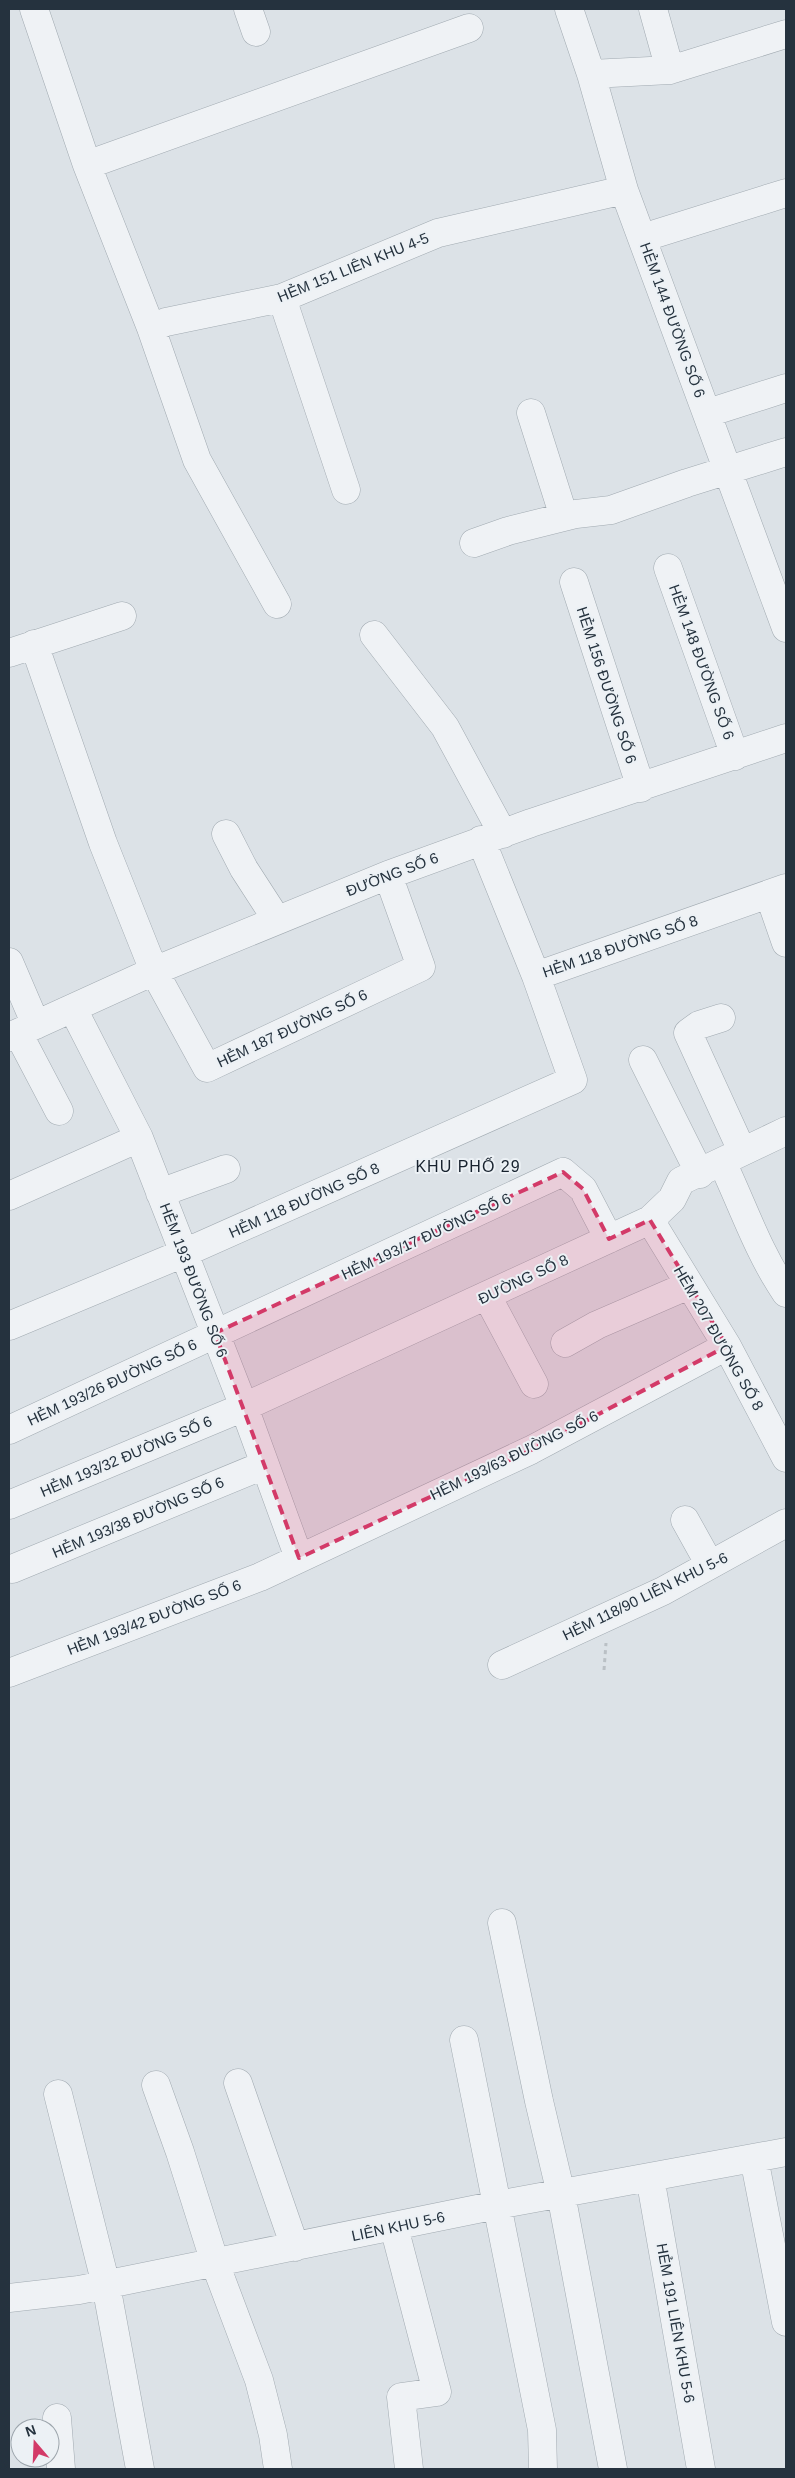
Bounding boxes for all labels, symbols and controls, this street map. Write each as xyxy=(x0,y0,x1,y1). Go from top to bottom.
street label: HẺM 151 LIÊN KHU 4-5 xyxy=(275,229,431,305)
street label: HẺM 144 ĐƯỜNG SỐ 6 xyxy=(637,240,709,400)
street label: HẺM 148 ĐƯỜNG SỐ 6 xyxy=(666,582,738,742)
street label: HẺM 156 ĐƯỜNG SỐ 6 xyxy=(574,604,640,766)
street label: ĐƯỜNG SỐ 6 xyxy=(344,849,440,899)
street label: HẺM 118 ĐƯỜNG SỐ 8 xyxy=(540,911,700,981)
street label: HẺM 187 ĐƯỜNG SỐ 6 xyxy=(214,986,370,1070)
district label: KHU PHỐ 29 xyxy=(415,1156,521,1175)
street label: HẺM 118 ĐƯỜNG SỐ 8 xyxy=(226,1159,382,1241)
street label: HẺM 193/17 ĐƯỜNG SỐ 6 xyxy=(339,1189,513,1283)
street label: HẺM 193 ĐƯỜNG SỐ 6 xyxy=(157,1200,231,1360)
street label: ĐƯỜNG SỐ 8 xyxy=(475,1251,571,1307)
street label: HẺM 207 ĐƯỜNG SỐ 8 xyxy=(671,1263,767,1413)
street label: HẺM 193/26 ĐƯỜNG SỐ 6 xyxy=(25,1335,199,1429)
street label: HẺM 193/63 ĐƯỜNG SỐ 6 xyxy=(427,1407,601,1503)
street label: HẺM 193/32 ĐƯỜNG SỐ 6 xyxy=(38,1412,214,1500)
street label: HẺM 193/38 ĐƯỜNG SỐ 6 xyxy=(50,1473,226,1561)
street label: HẺM 118/90 LIÊN KHU 5-6 xyxy=(560,1549,730,1643)
street label: HẺM 193/42 ĐƯỜNG SỐ 6 xyxy=(65,1576,243,1658)
street label: LIÊN KHU 5-6 xyxy=(350,2208,446,2244)
street label: HẺM 191 LIÊN KHU 5-6 xyxy=(654,2242,698,2404)
north arrow xyxy=(10,2418,60,2468)
text: N xyxy=(23,2421,38,2440)

